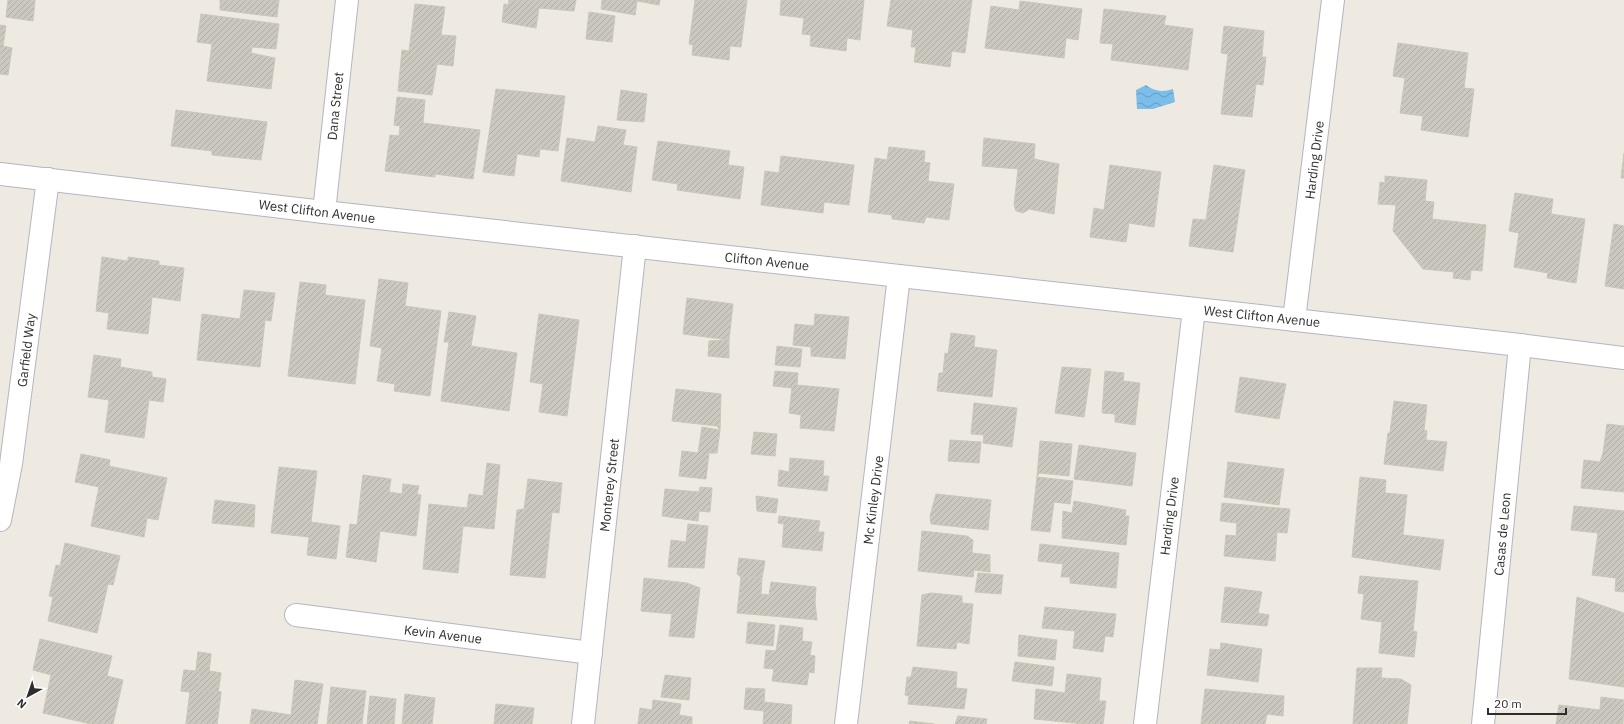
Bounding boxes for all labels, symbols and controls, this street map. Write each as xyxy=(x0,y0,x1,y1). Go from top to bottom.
street label: Dana Street xyxy=(323,71,348,141)
street label: Harding Drive xyxy=(1301,120,1328,200)
street label: West Clifton Avenue xyxy=(258,196,376,227)
street label: Clifton Avenue xyxy=(724,249,810,274)
street label: West Clifton Avenue xyxy=(1203,302,1321,331)
street label: Garfield Way xyxy=(14,312,40,388)
street label: Monterey Street xyxy=(596,437,623,533)
street label: Mc Kinley Drive xyxy=(860,455,887,545)
street label: Harding Drive xyxy=(1156,476,1183,556)
street label: Casas de Leon xyxy=(1490,492,1515,576)
street label: Kevin Avenue xyxy=(403,621,483,648)
north arrow xyxy=(8,676,48,716)
scale bar xyxy=(1488,690,1566,716)
text: N xyxy=(14,696,29,712)
text: 20 m xyxy=(1494,696,1522,711)

